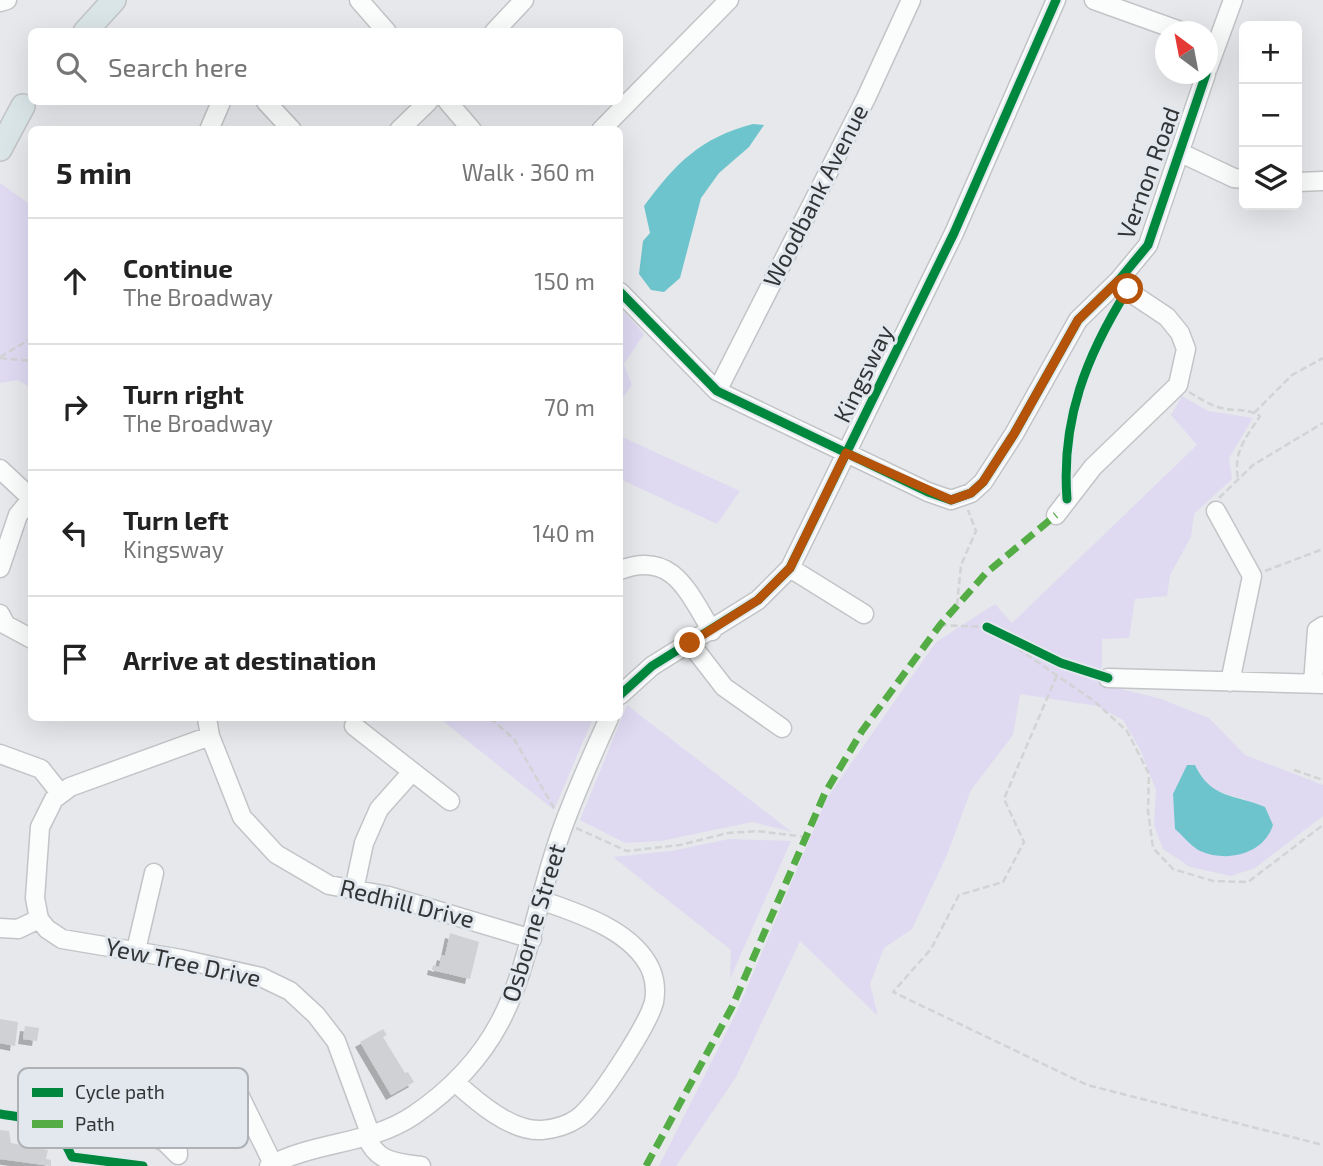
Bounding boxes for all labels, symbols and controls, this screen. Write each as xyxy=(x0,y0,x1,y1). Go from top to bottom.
north arrow xyxy=(1155,21,1218,84)
map controls xyxy=(1239,21,1302,210)
button: + xyxy=(1239,21,1302,84)
search box xyxy=(28,28,623,105)
icon: search xyxy=(52,48,90,86)
text: Search here xyxy=(108,51,248,82)
button: − xyxy=(1239,84,1302,147)
street label: Woodbank Avenue xyxy=(756,99,873,292)
street label: Vernon Road xyxy=(1110,103,1185,242)
button: layers xyxy=(1239,147,1302,210)
text: 5 min xyxy=(56,154,132,190)
text: Walk · 360 m xyxy=(462,158,595,186)
text: Continue xyxy=(123,252,233,283)
icon: ahead xyxy=(56,262,94,300)
text: 150 m xyxy=(534,267,595,295)
route start xyxy=(1112,273,1143,304)
text: The Broadway xyxy=(123,283,273,311)
street label: Kingsway xyxy=(827,319,899,427)
text: Turn right xyxy=(123,378,244,409)
icon: right xyxy=(56,388,94,426)
text: 70 m xyxy=(544,393,595,421)
text: The Broadway xyxy=(123,409,273,437)
text: Turn left xyxy=(123,504,229,535)
icon: left xyxy=(56,514,94,552)
text: 140 m xyxy=(533,519,595,547)
text: Kingsway xyxy=(123,535,224,563)
route end xyxy=(674,627,705,658)
icon: arrive xyxy=(56,640,94,678)
text: Arrive at destination xyxy=(123,644,376,675)
street label: Osborne Street xyxy=(495,840,570,1005)
street label: Redhill Drive xyxy=(337,872,477,933)
street label: Yew Tree Drive xyxy=(103,931,264,992)
legend xyxy=(18,1068,248,1148)
text: Cycle path xyxy=(75,1080,165,1103)
text: Path xyxy=(75,1112,115,1135)

